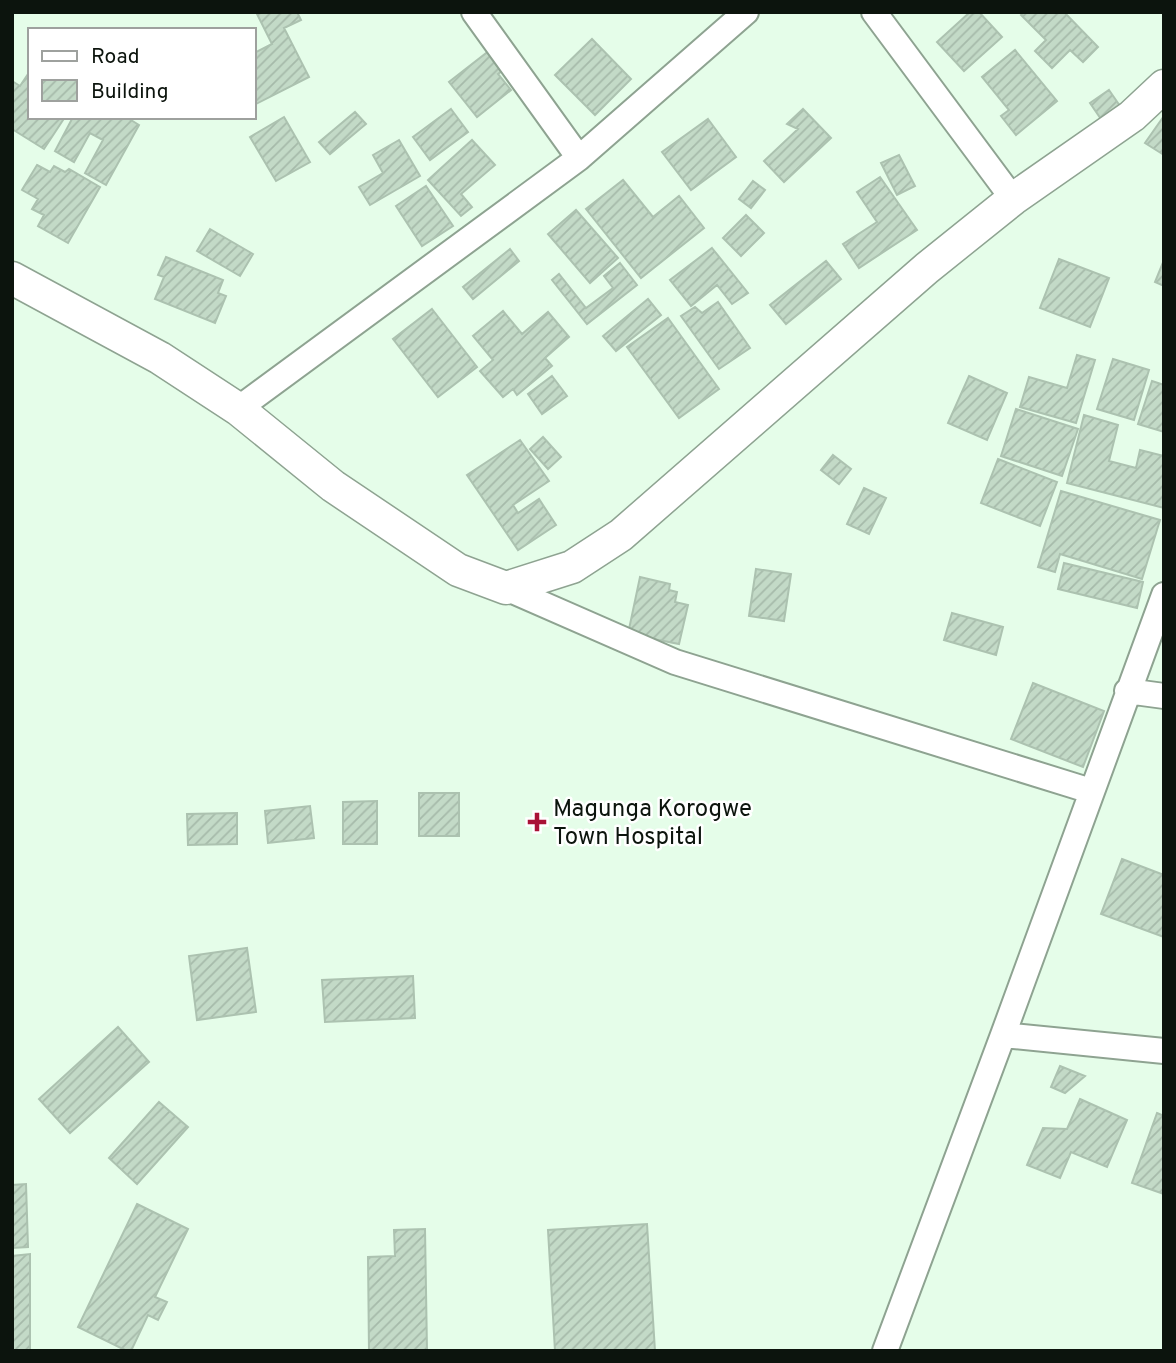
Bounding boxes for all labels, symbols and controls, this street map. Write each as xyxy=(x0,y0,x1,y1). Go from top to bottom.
legend xyxy=(28,28,256,119)
text: Road xyxy=(91,44,140,71)
text: Building xyxy=(91,79,169,106)
place label: Magunga Korogwe Town Hospital xyxy=(553,795,752,853)
marker: Magunga Korogwe Town Hospital xyxy=(527,812,547,832)

